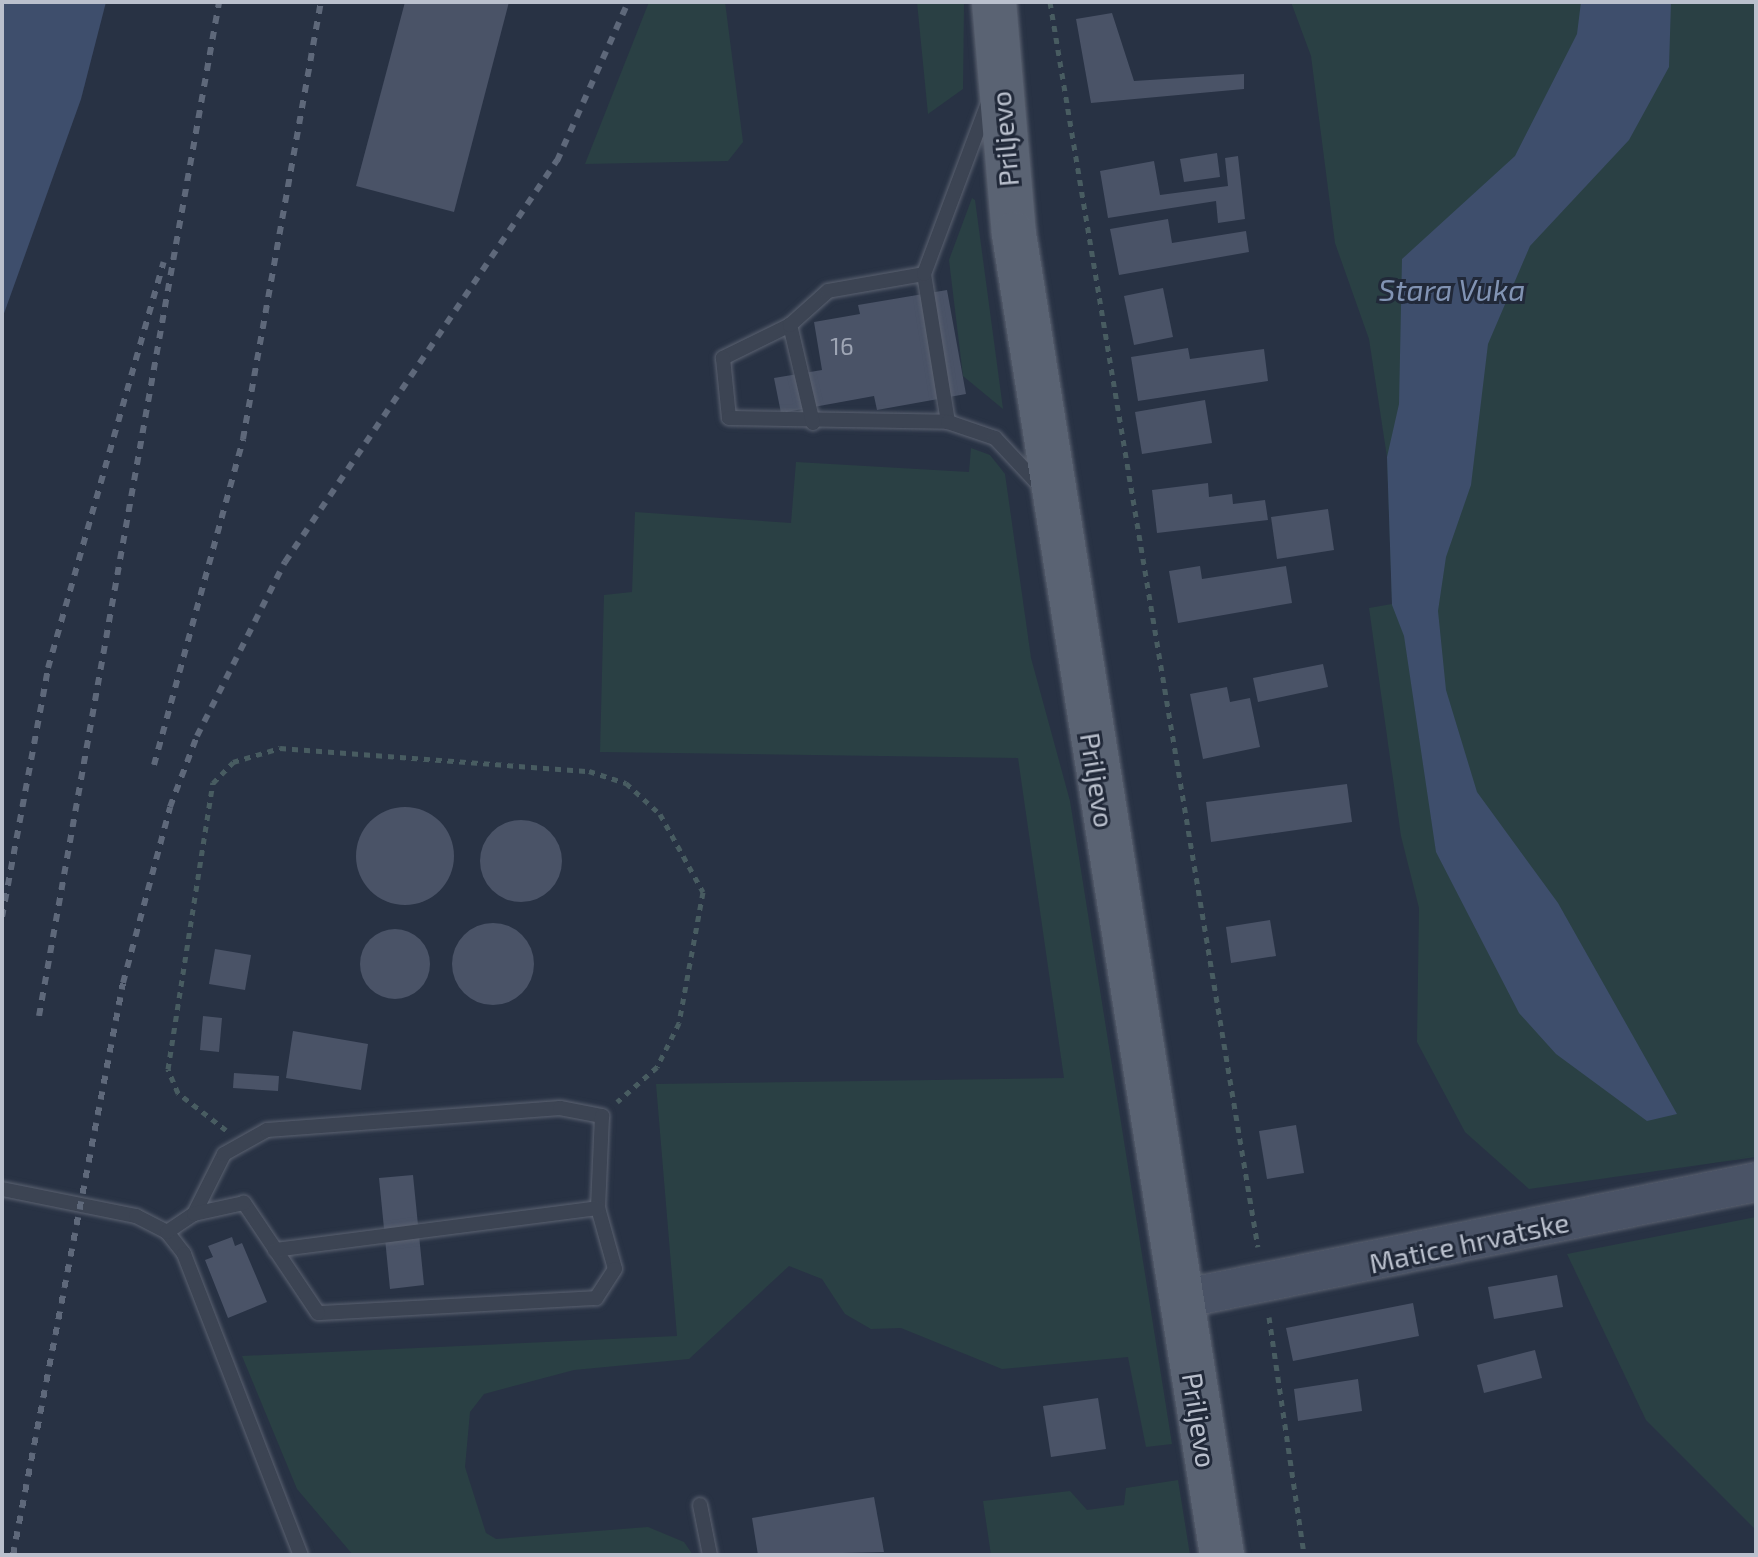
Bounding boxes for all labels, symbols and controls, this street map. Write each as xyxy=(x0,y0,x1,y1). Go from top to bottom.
street label: Priljevo xyxy=(983,90,1025,188)
water label: Stara Vuka xyxy=(1378,271,1526,307)
house number: 16 xyxy=(830,332,854,360)
street label: Priljevo xyxy=(1074,730,1122,830)
street label: Matice hrvatske xyxy=(1366,1204,1572,1280)
street label: Priljevo xyxy=(1176,1370,1224,1470)

